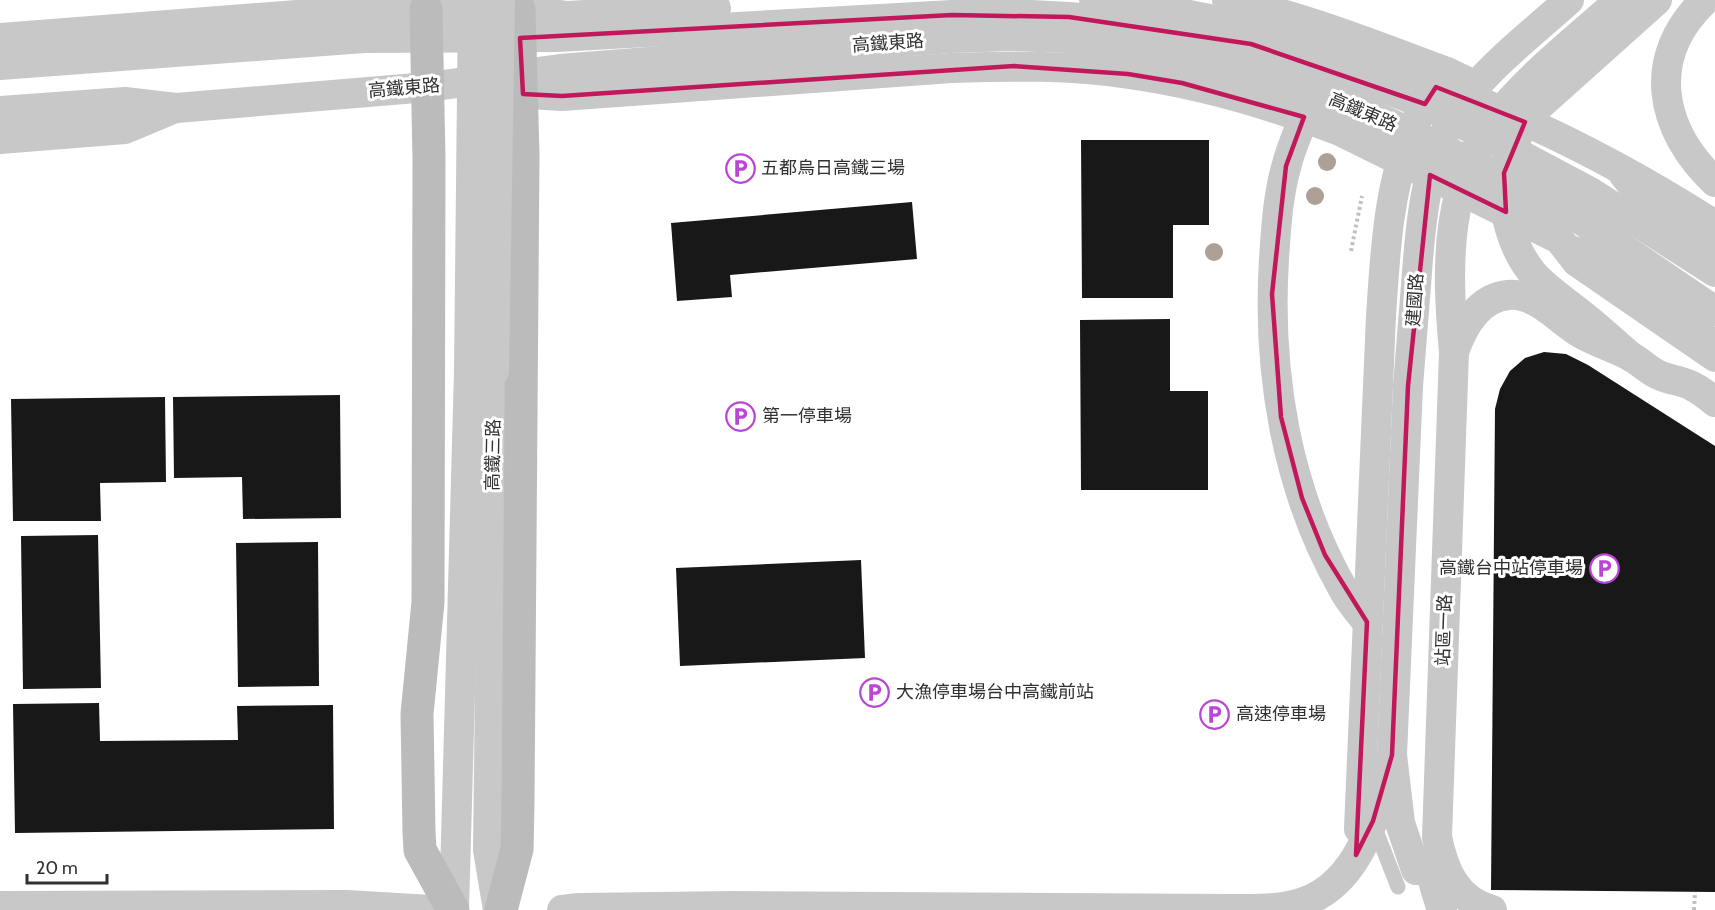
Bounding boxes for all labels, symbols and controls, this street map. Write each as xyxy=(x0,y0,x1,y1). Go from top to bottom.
street label: 高鐵東路 xyxy=(851,30,925,56)
street label: 高鐵東路 xyxy=(367,74,441,102)
street label: 高鐵東路 xyxy=(1326,88,1400,136)
parking icon: 五都烏日高鐵三場 xyxy=(724,152,756,184)
place label: 五都烏日高鐵三場 xyxy=(761,157,905,179)
street label: 建國路 xyxy=(1402,272,1428,328)
parking icon: 第一停車場 xyxy=(725,400,757,432)
place label: 第一停車場 xyxy=(762,405,852,427)
street label: 高鐵三路 xyxy=(481,419,505,491)
parking icon: 高鐵台中站停車場 xyxy=(1588,552,1620,584)
place label: 高鐵台中站停車場 xyxy=(1439,557,1583,579)
street label: 站區一路 xyxy=(1432,594,1456,666)
parking icon: 大漁停車場台中高鐵前站 xyxy=(859,676,891,708)
place label: 大漁停車場台中高鐵前站 xyxy=(896,681,1094,703)
parking icon: 高速停車場 xyxy=(1199,698,1231,730)
place label: 高速停車場 xyxy=(1236,703,1326,725)
scale bar xyxy=(27,847,106,885)
text: 20 m xyxy=(36,857,78,879)

